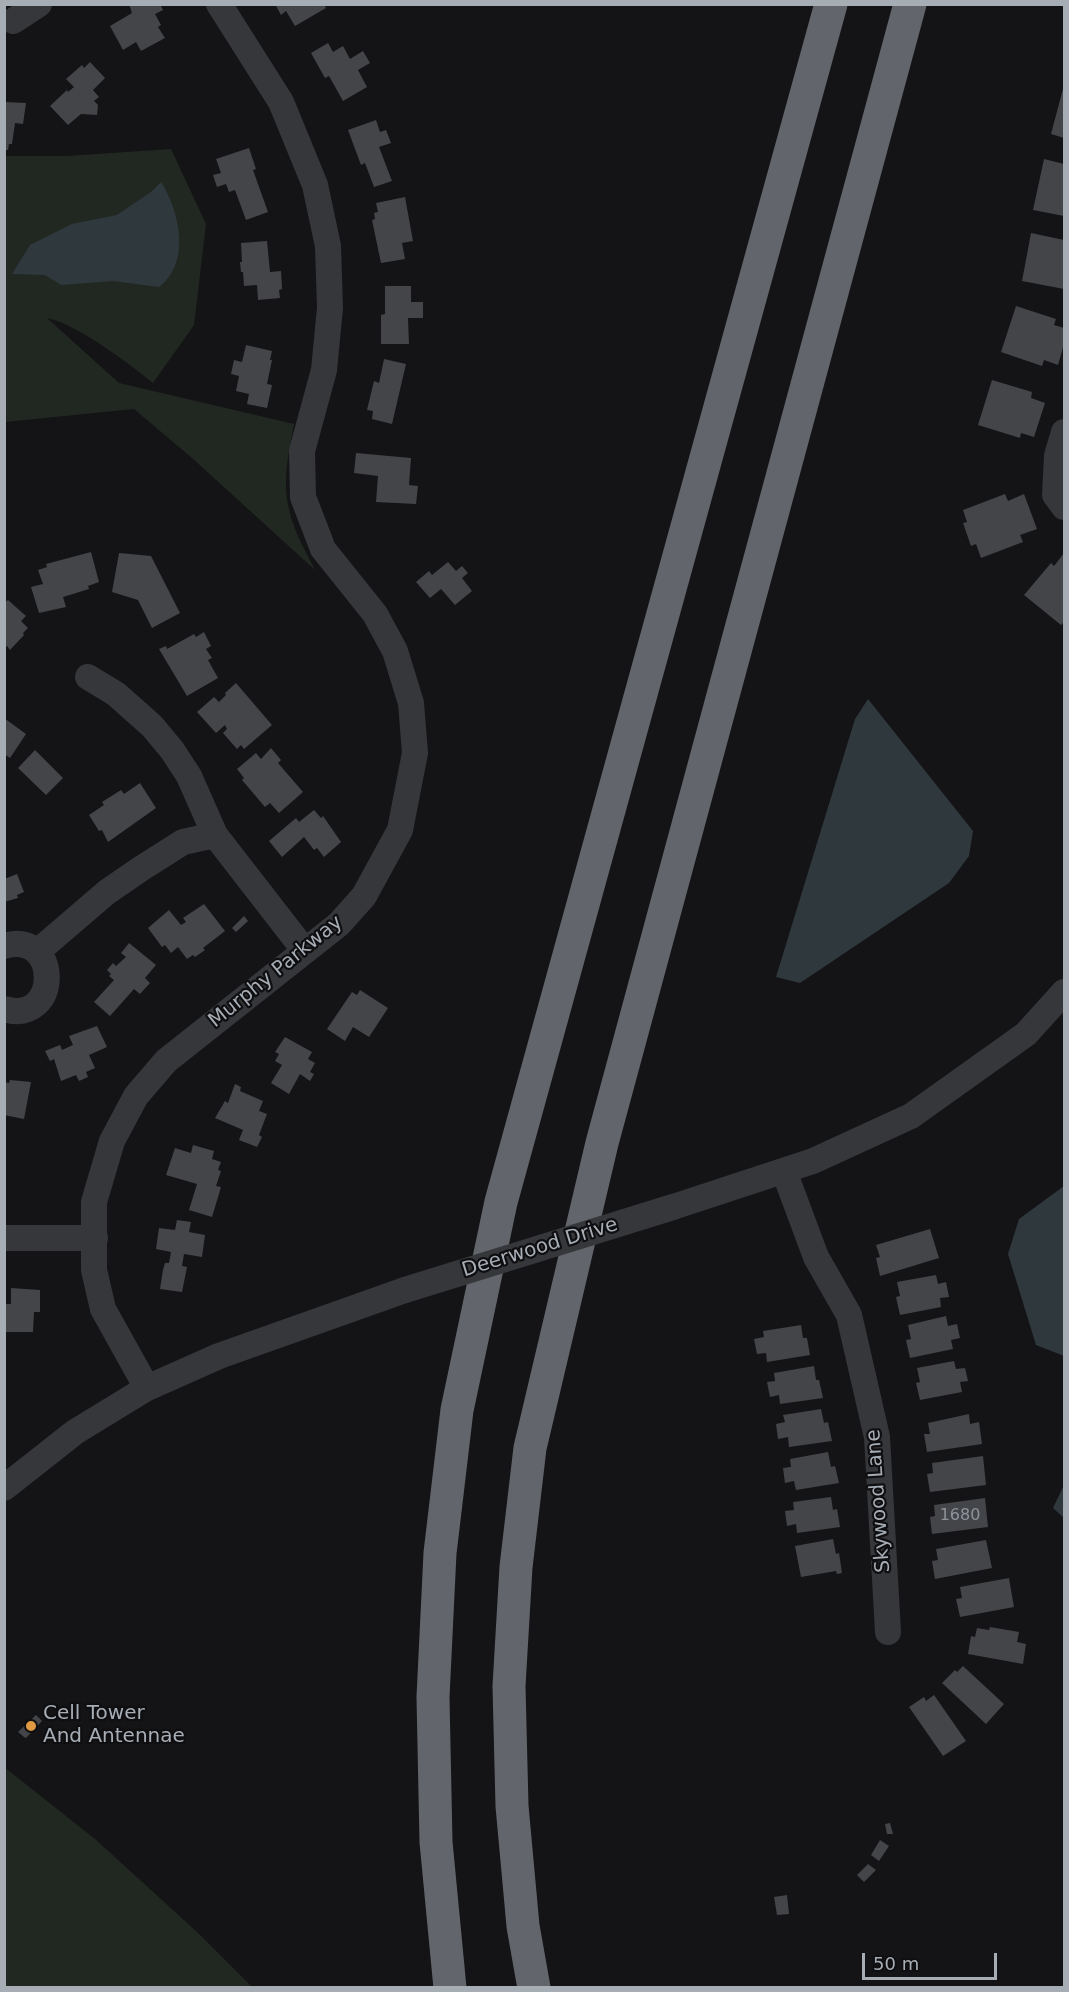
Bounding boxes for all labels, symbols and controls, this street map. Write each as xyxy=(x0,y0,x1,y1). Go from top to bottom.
street label: Murphy Parkway xyxy=(204,911,348,1033)
street label: Deerwood Drive xyxy=(459,1213,621,1283)
street label: Skywood Lane xyxy=(862,1429,896,1573)
house number: 1680 xyxy=(940,1506,980,1526)
place label: Cell Tower And Antennae xyxy=(43,1702,185,1749)
marker: Cell Tower And Antennae xyxy=(24,1719,38,1733)
scale bar xyxy=(865,1941,1000,1979)
text: 50 m xyxy=(873,1953,919,1974)

